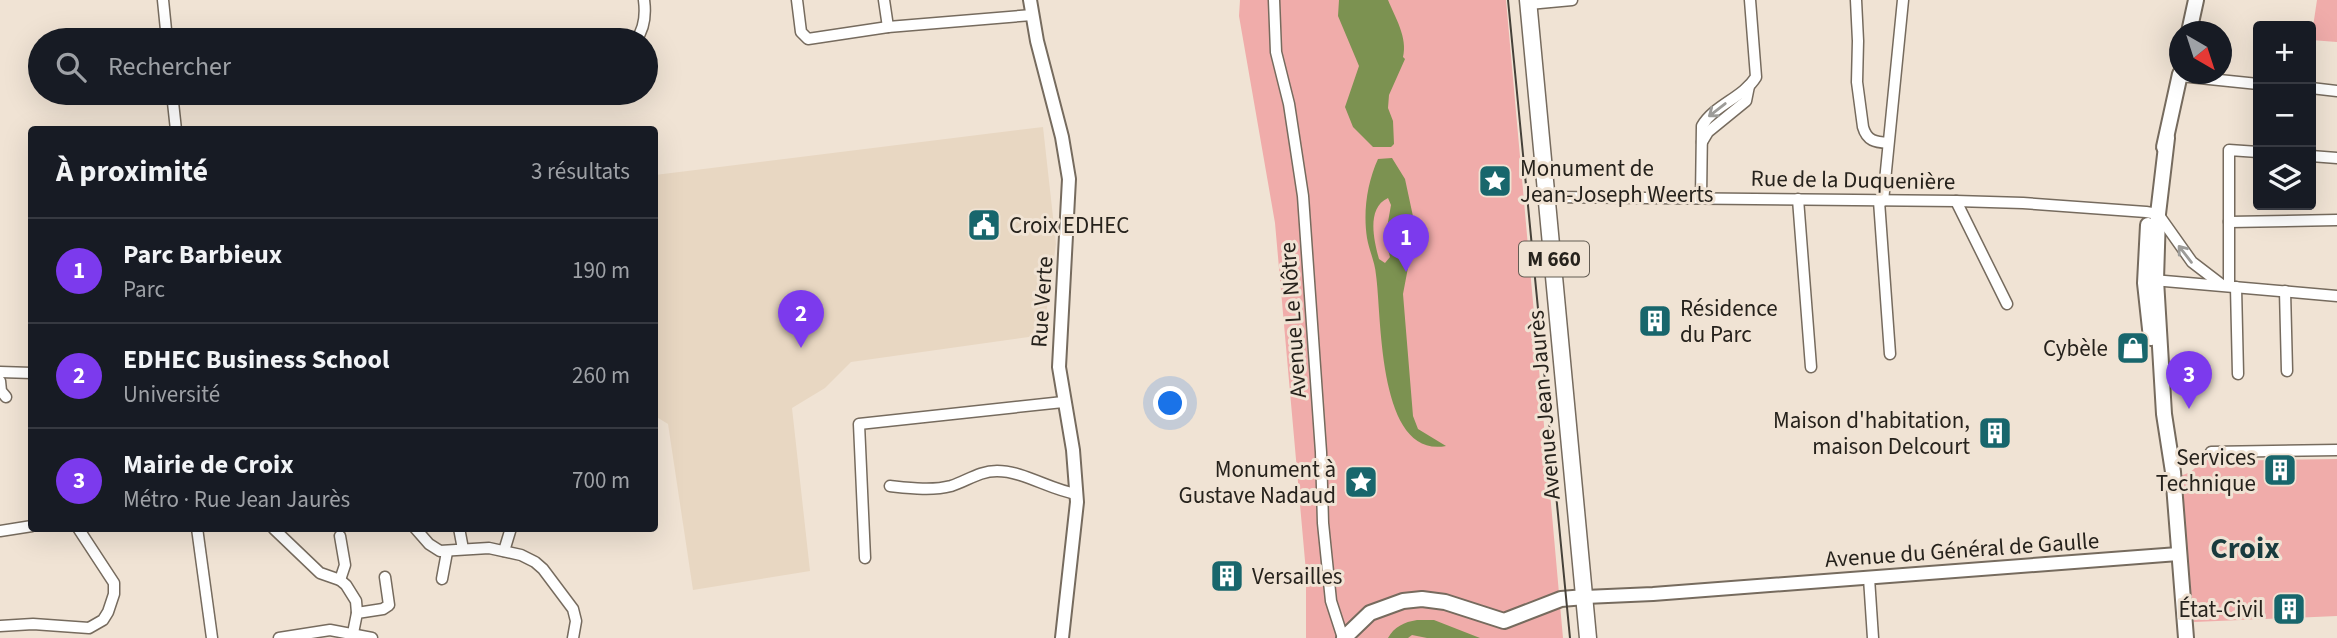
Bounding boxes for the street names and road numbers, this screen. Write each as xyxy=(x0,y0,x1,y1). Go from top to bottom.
street label: Rue de la Duquenière xyxy=(1750,162,1956,198)
street label: Avenue Le Nôtre xyxy=(1271,241,1315,399)
road number: M 660 xyxy=(1519,242,1589,276)
street label: Rue Verte xyxy=(1022,255,1062,349)
street label: Avenue Jean Jaurès xyxy=(1519,309,1569,501)
street label: Avenue du Général de Gaulle xyxy=(1824,524,2100,576)

